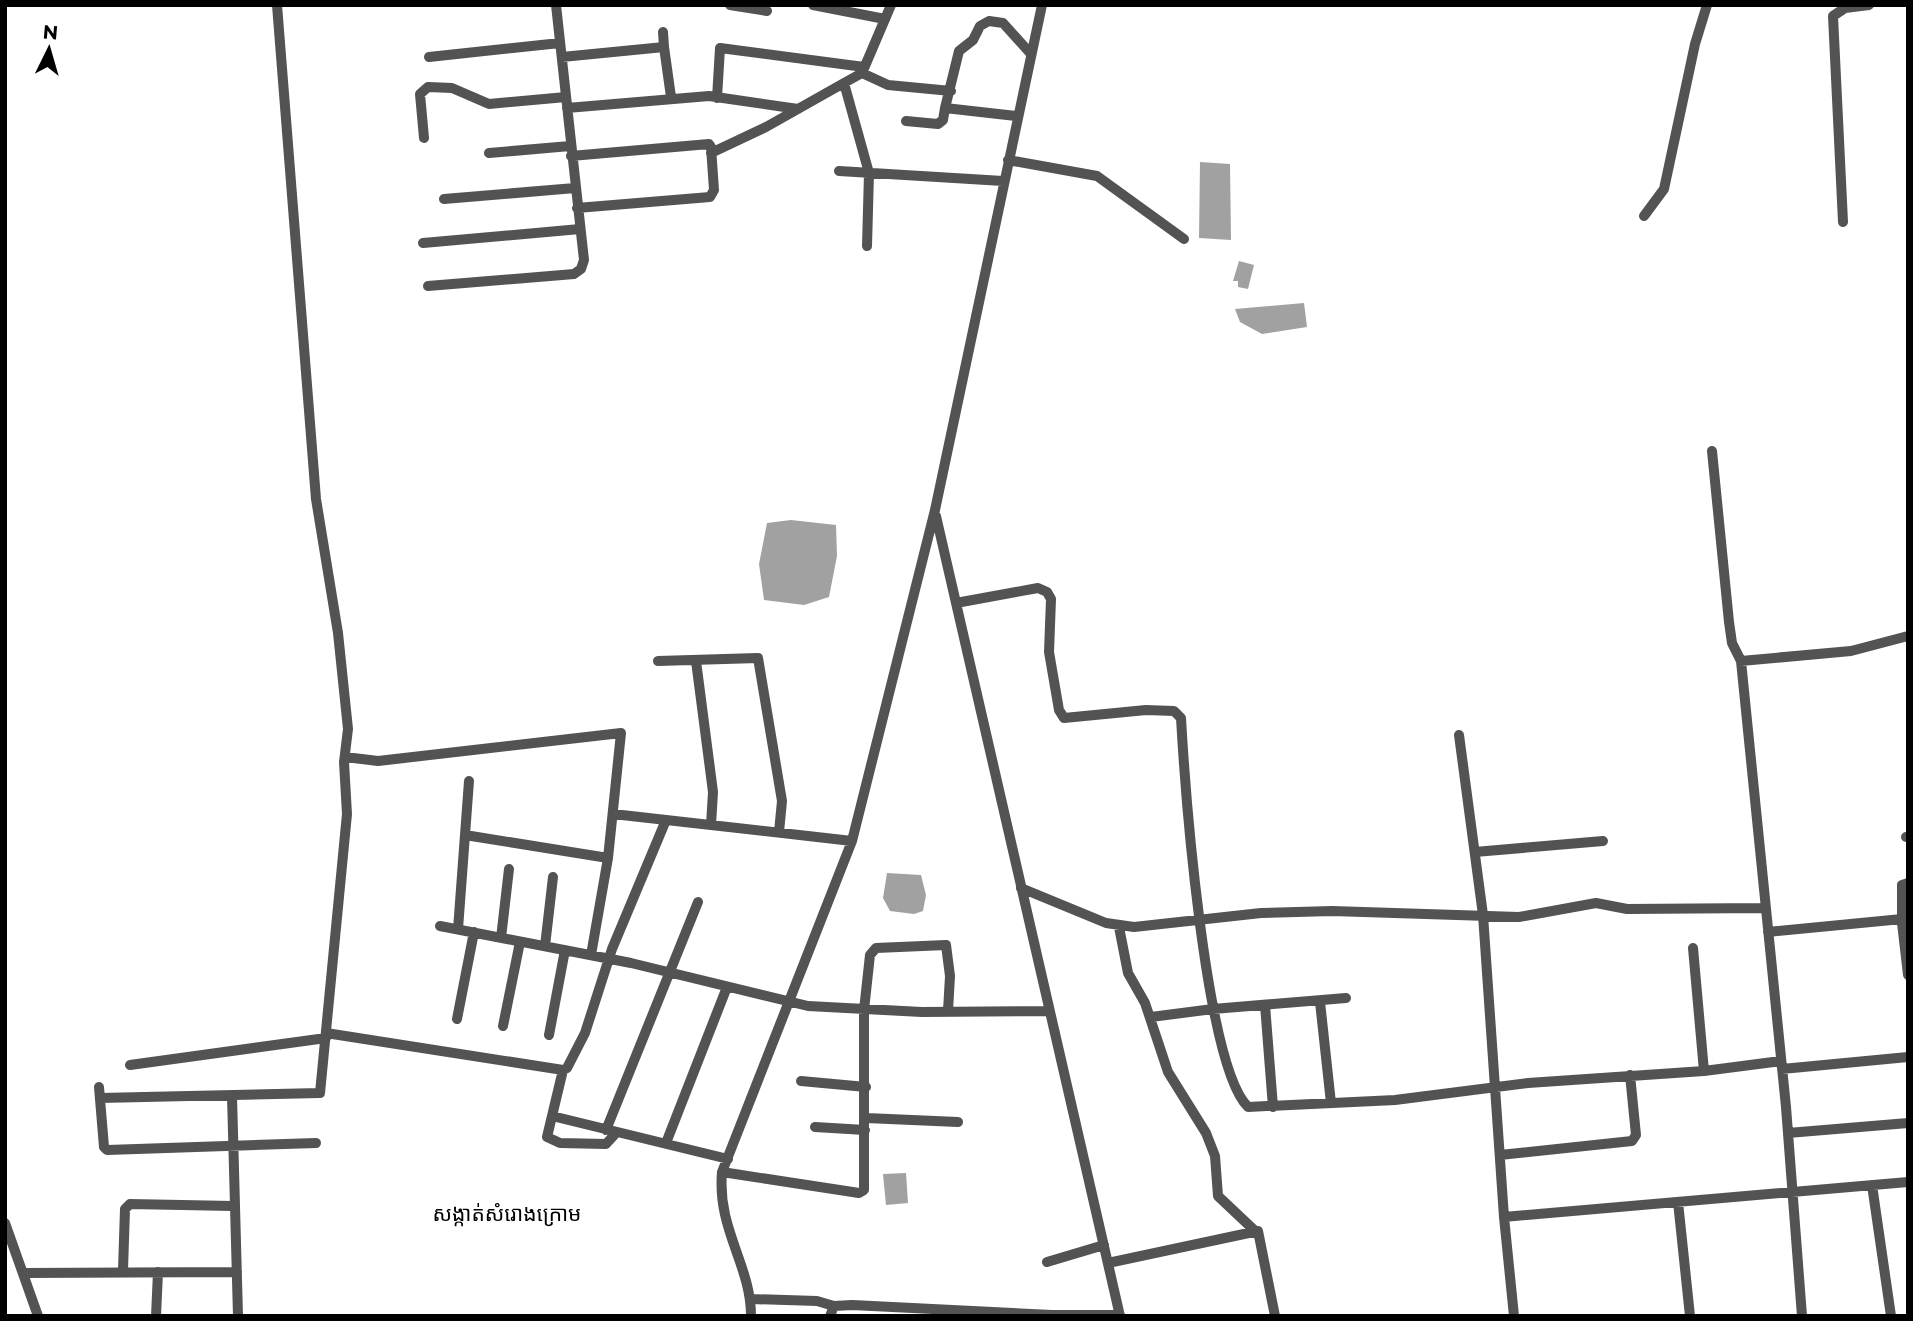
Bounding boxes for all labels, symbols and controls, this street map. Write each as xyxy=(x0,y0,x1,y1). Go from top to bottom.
north arrow xyxy=(14,14,84,84)
text: N xyxy=(42,20,59,45)
district label: សង្កាត់សំរោងក្រោម xyxy=(433,1201,581,1227)

